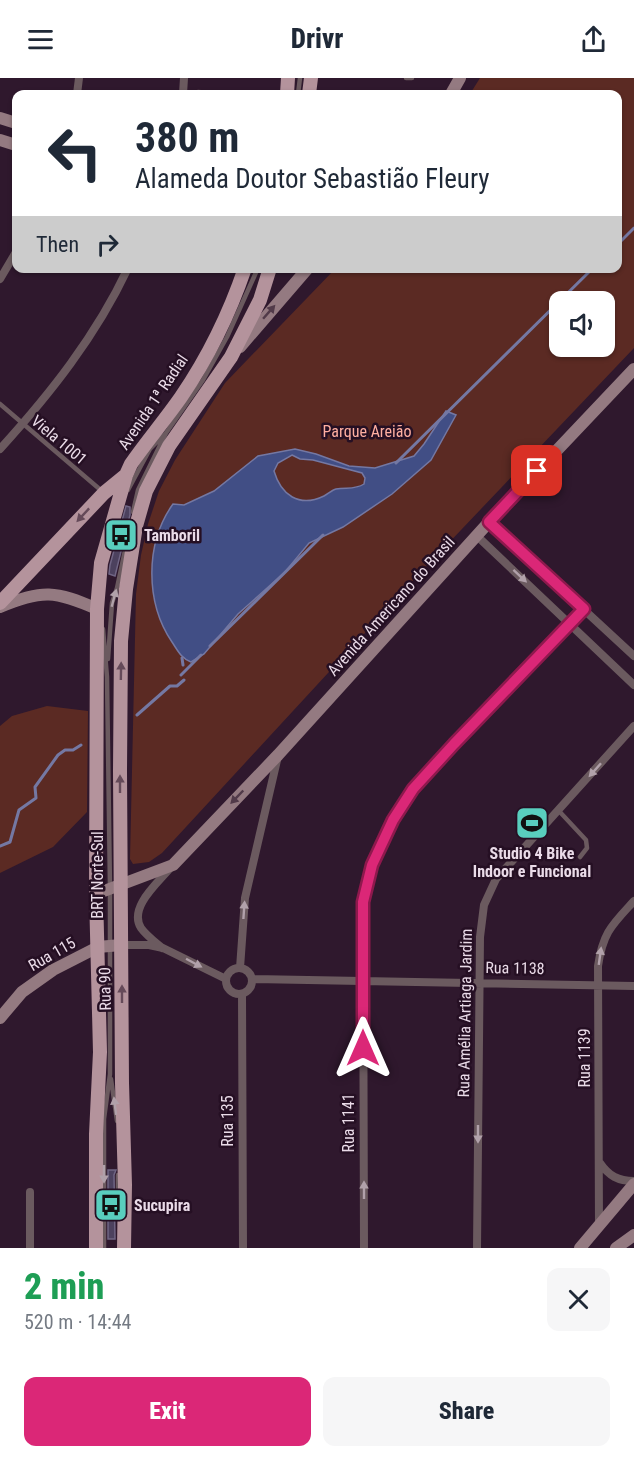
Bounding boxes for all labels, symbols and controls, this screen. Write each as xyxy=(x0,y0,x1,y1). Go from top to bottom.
icon: menu xyxy=(24,23,57,56)
text: Drivr xyxy=(291,23,343,55)
icon: share xyxy=(577,23,610,56)
text: 380 m xyxy=(135,113,240,162)
icon: left xyxy=(36,114,114,192)
text: Alameda Doutor Sebastião Fleury xyxy=(135,163,490,195)
icon: right xyxy=(91,228,124,261)
text: Then xyxy=(36,232,79,257)
map controls xyxy=(549,291,615,357)
button: sound xyxy=(549,291,615,357)
one-way arrow xyxy=(262,305,275,320)
street label: Avenida 1ª Radial xyxy=(114,351,192,453)
street label: Viela 1001 xyxy=(27,411,91,469)
park label: Parque Areião xyxy=(323,422,411,441)
pin xyxy=(511,445,562,496)
icon: arrive xyxy=(520,454,553,487)
one-way arrow xyxy=(77,508,91,522)
bus stop icon: Tamboril xyxy=(103,517,139,553)
place label: Tamboril xyxy=(144,526,200,545)
street label: Avenida Americano do Brasil xyxy=(323,532,459,680)
one-way arrow xyxy=(512,569,527,583)
one-way arrow xyxy=(110,589,120,607)
one-way arrow xyxy=(116,662,126,681)
one-way arrow xyxy=(588,762,602,777)
one-way arrow xyxy=(115,774,125,793)
one-way arrow xyxy=(231,790,245,804)
sports icon: Studio 4 Bike Indoor e Funcional xyxy=(514,805,550,841)
street label: BRT Norte-Sul xyxy=(88,831,107,919)
place label: Studio 4 Bike Indoor e Funcional xyxy=(473,844,591,881)
one-way arrow xyxy=(240,900,249,919)
street label: Rua Amélia Artiaga Jardim xyxy=(454,929,476,1097)
street label: Rua 115 xyxy=(25,933,79,975)
one-way arrow xyxy=(595,947,604,966)
one-way arrow xyxy=(186,958,203,968)
street label: Rua 1138 xyxy=(485,958,545,978)
street label: Rua 90 xyxy=(95,967,115,1011)
one-way arrow xyxy=(117,984,127,1003)
position arrow xyxy=(331,1016,395,1080)
street label: Rua 1139 xyxy=(575,1028,594,1088)
street label: Rua 1141 xyxy=(339,1093,358,1153)
street label: Rua 135 xyxy=(218,1095,237,1147)
one-way arrow xyxy=(110,1096,120,1115)
one-way arrow xyxy=(473,1124,483,1143)
one-way arrow xyxy=(99,1164,109,1183)
one-way arrow xyxy=(359,1180,369,1199)
bus stop icon: Sucupira xyxy=(93,1187,129,1223)
place label: Sucupira xyxy=(134,1196,191,1215)
text: 2 min xyxy=(24,1266,104,1308)
button: close xyxy=(547,1268,610,1331)
text: 520 m · 14:44 xyxy=(24,1310,131,1334)
button: Exit xyxy=(24,1377,311,1446)
button: Share xyxy=(323,1377,610,1446)

